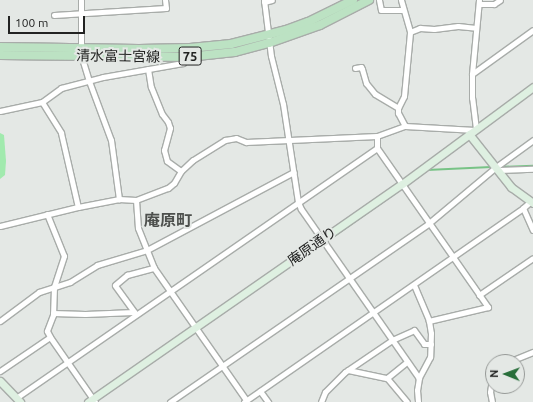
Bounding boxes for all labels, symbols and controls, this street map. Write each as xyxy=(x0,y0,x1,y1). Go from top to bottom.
scale bar xyxy=(10,8,87,34)
text: 100 m xyxy=(15,16,48,29)
road number: 75 xyxy=(178,45,202,67)
street label: 清水富士宮線 xyxy=(76,47,160,65)
district label: 庵原町 xyxy=(144,210,192,230)
street label: 庵原通り xyxy=(284,223,340,269)
north arrow xyxy=(485,354,525,394)
text: N xyxy=(488,370,500,378)

